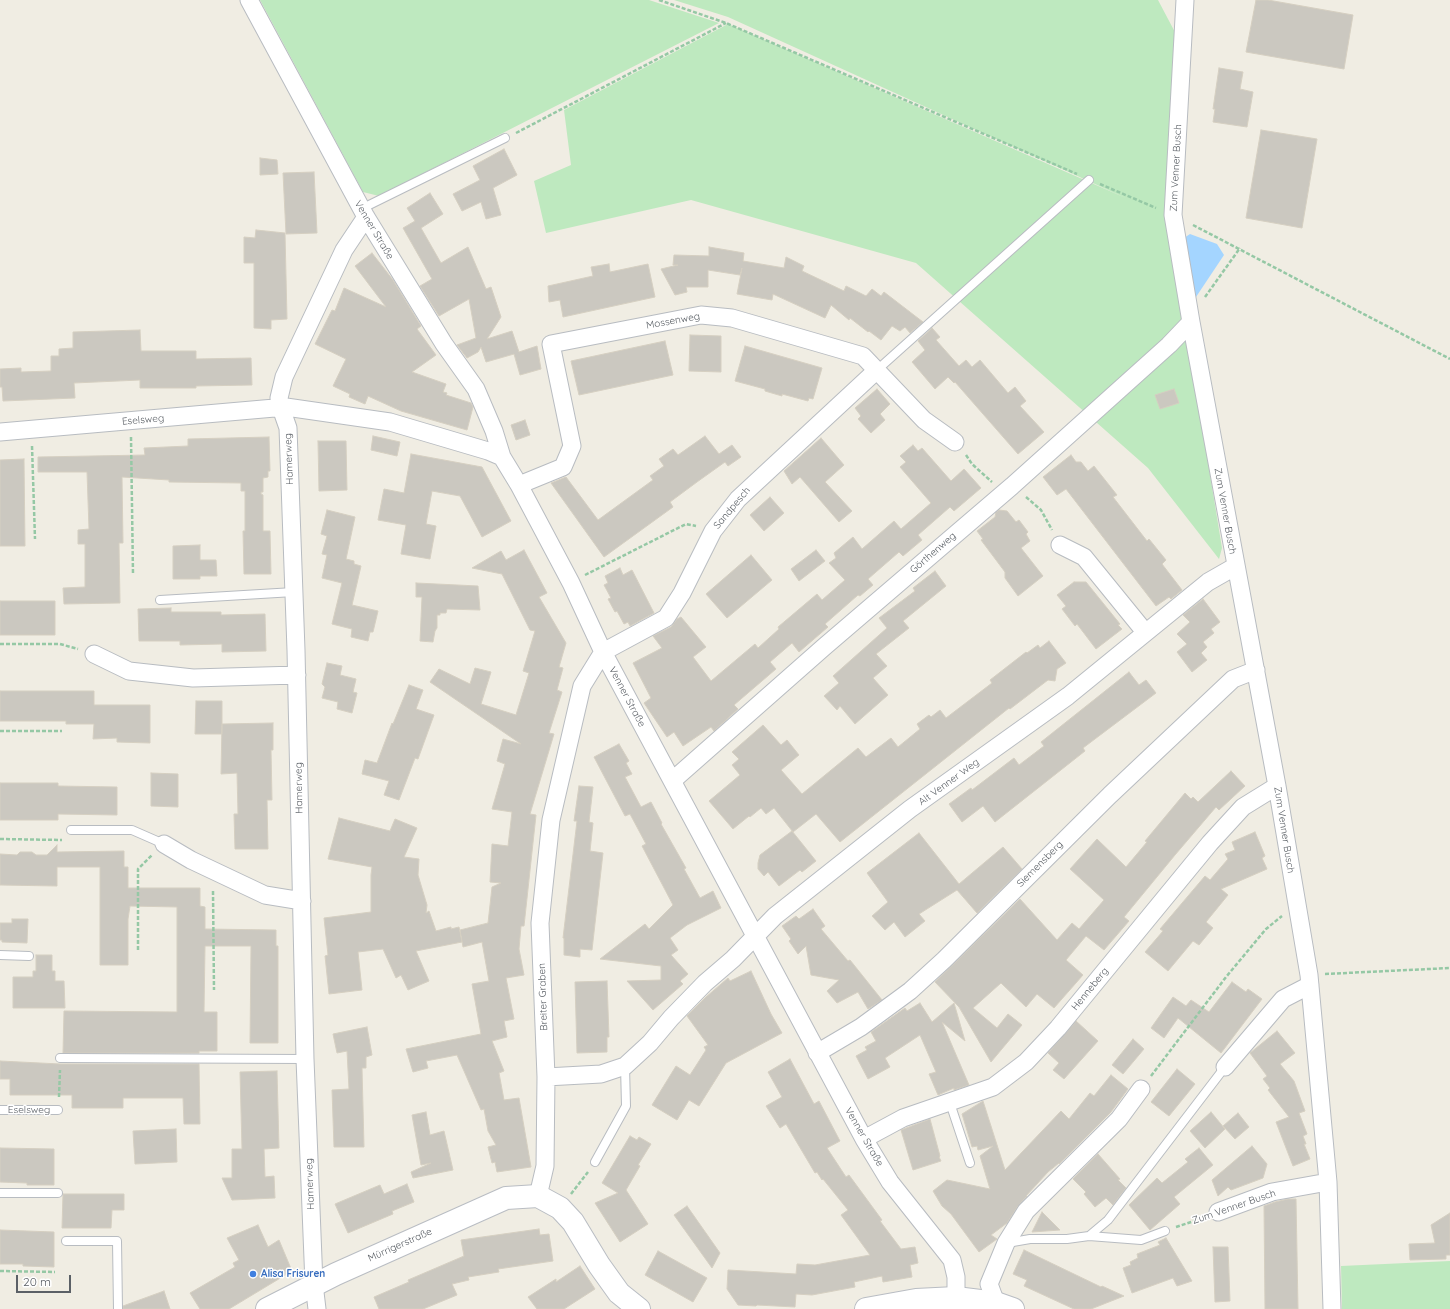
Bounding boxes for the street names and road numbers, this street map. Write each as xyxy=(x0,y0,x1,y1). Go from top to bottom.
street label: Zum Venner Busch xyxy=(1168,124,1184,212)
street label: Venner Straße xyxy=(352,198,396,262)
street label: Mossenweg xyxy=(645,310,701,332)
street label: Eselsweg xyxy=(121,412,165,428)
street label: Hamerweg xyxy=(282,433,296,485)
street label: Zum Venner Busch xyxy=(1211,467,1239,555)
street label: Sandpesch xyxy=(711,485,753,531)
street label: Görthenweg xyxy=(908,530,958,576)
street label: Venner Straße xyxy=(606,665,648,729)
street label: Alt Venner Weg xyxy=(916,756,982,808)
street label: Hamerweg xyxy=(293,762,305,814)
street label: Zum Venner Busch xyxy=(1271,786,1297,874)
street label: Siemensberg xyxy=(1014,838,1066,890)
street label: Breiter Graben xyxy=(536,963,550,1031)
street label: Henneberg xyxy=(1069,965,1111,1013)
street label: Eselsweg xyxy=(8,1104,50,1116)
street label: Venner Straße xyxy=(842,1105,886,1169)
street label: Hamerweg xyxy=(303,1158,317,1210)
street label: Zum Venner Busch xyxy=(1191,1187,1277,1227)
street label: Mürrigerstraße xyxy=(366,1226,434,1264)

